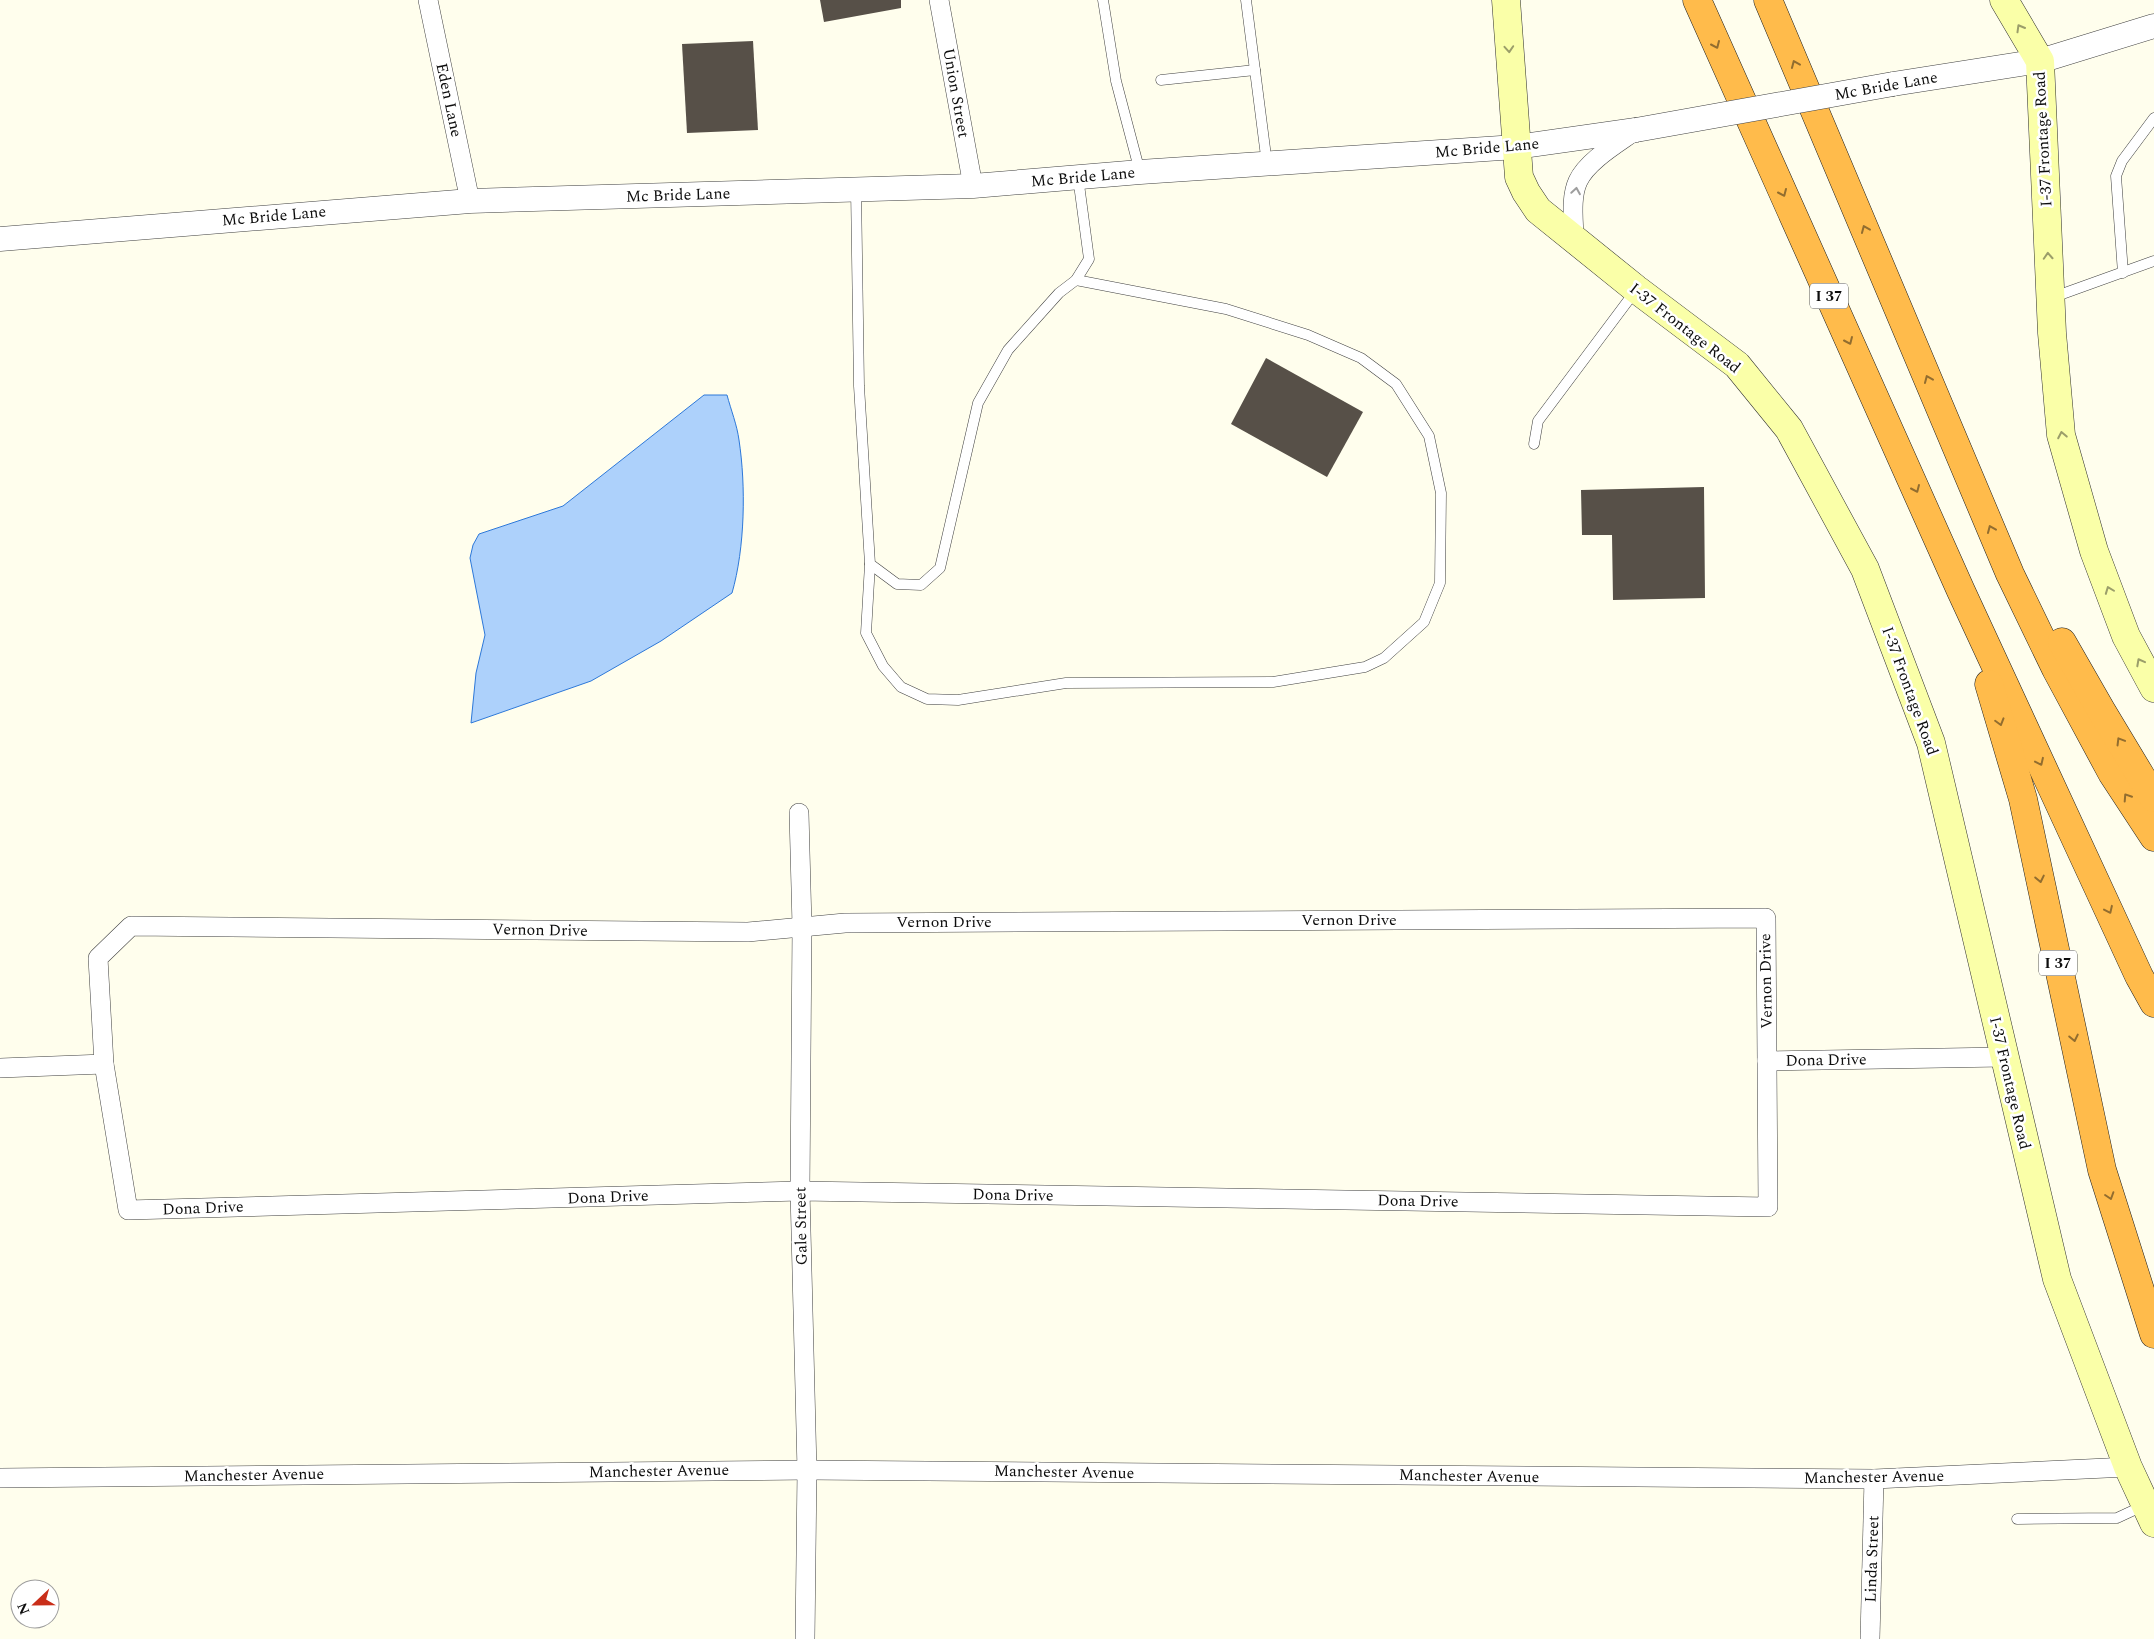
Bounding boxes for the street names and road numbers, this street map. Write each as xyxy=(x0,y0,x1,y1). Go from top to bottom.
street label: Union Street xyxy=(936,46,976,140)
street label: Eden Lane xyxy=(429,61,469,139)
street label: Mc Bride Lane xyxy=(1832,65,1940,107)
street label: I-37 Frontage Road xyxy=(2027,71,2059,207)
street label: Mc Bride Lane xyxy=(1434,131,1540,165)
street label: Mc Bride Lane xyxy=(1030,160,1136,194)
street label: Mc Bride Lane xyxy=(625,181,731,209)
street label: Mc Bride Lane xyxy=(221,199,327,233)
street label: I-37 Frontage Road xyxy=(1624,277,1746,379)
road number: I 37 xyxy=(1810,284,1848,308)
street label: I-37 Frontage Road xyxy=(1876,623,1944,759)
street label: Vernon Drive xyxy=(1301,908,1397,932)
street label: Vernon Drive xyxy=(896,910,992,934)
street label: Vernon Drive xyxy=(492,917,588,943)
street label: Vernon Drive xyxy=(1753,933,1779,1029)
road number: I 37 xyxy=(2039,950,2077,976)
street label: I-37 Frontage Road xyxy=(1983,1014,2037,1152)
street label: Dona Drive xyxy=(1785,1047,1867,1073)
street label: Dona Drive xyxy=(972,1182,1054,1208)
street label: Dona Drive xyxy=(567,1184,649,1210)
street label: Gale Street xyxy=(788,1186,814,1265)
street label: Dona Drive xyxy=(1377,1188,1459,1214)
street label: Dona Drive xyxy=(162,1195,244,1221)
street label: Manchester Avenue xyxy=(589,1458,729,1484)
street label: Manchester Avenue xyxy=(994,1459,1134,1485)
street label: Manchester Avenue xyxy=(184,1462,324,1488)
street label: Manchester Avenue xyxy=(1399,1463,1539,1489)
street label: Manchester Avenue xyxy=(1804,1464,1944,1490)
street label: Linda Street xyxy=(1858,1515,1886,1603)

